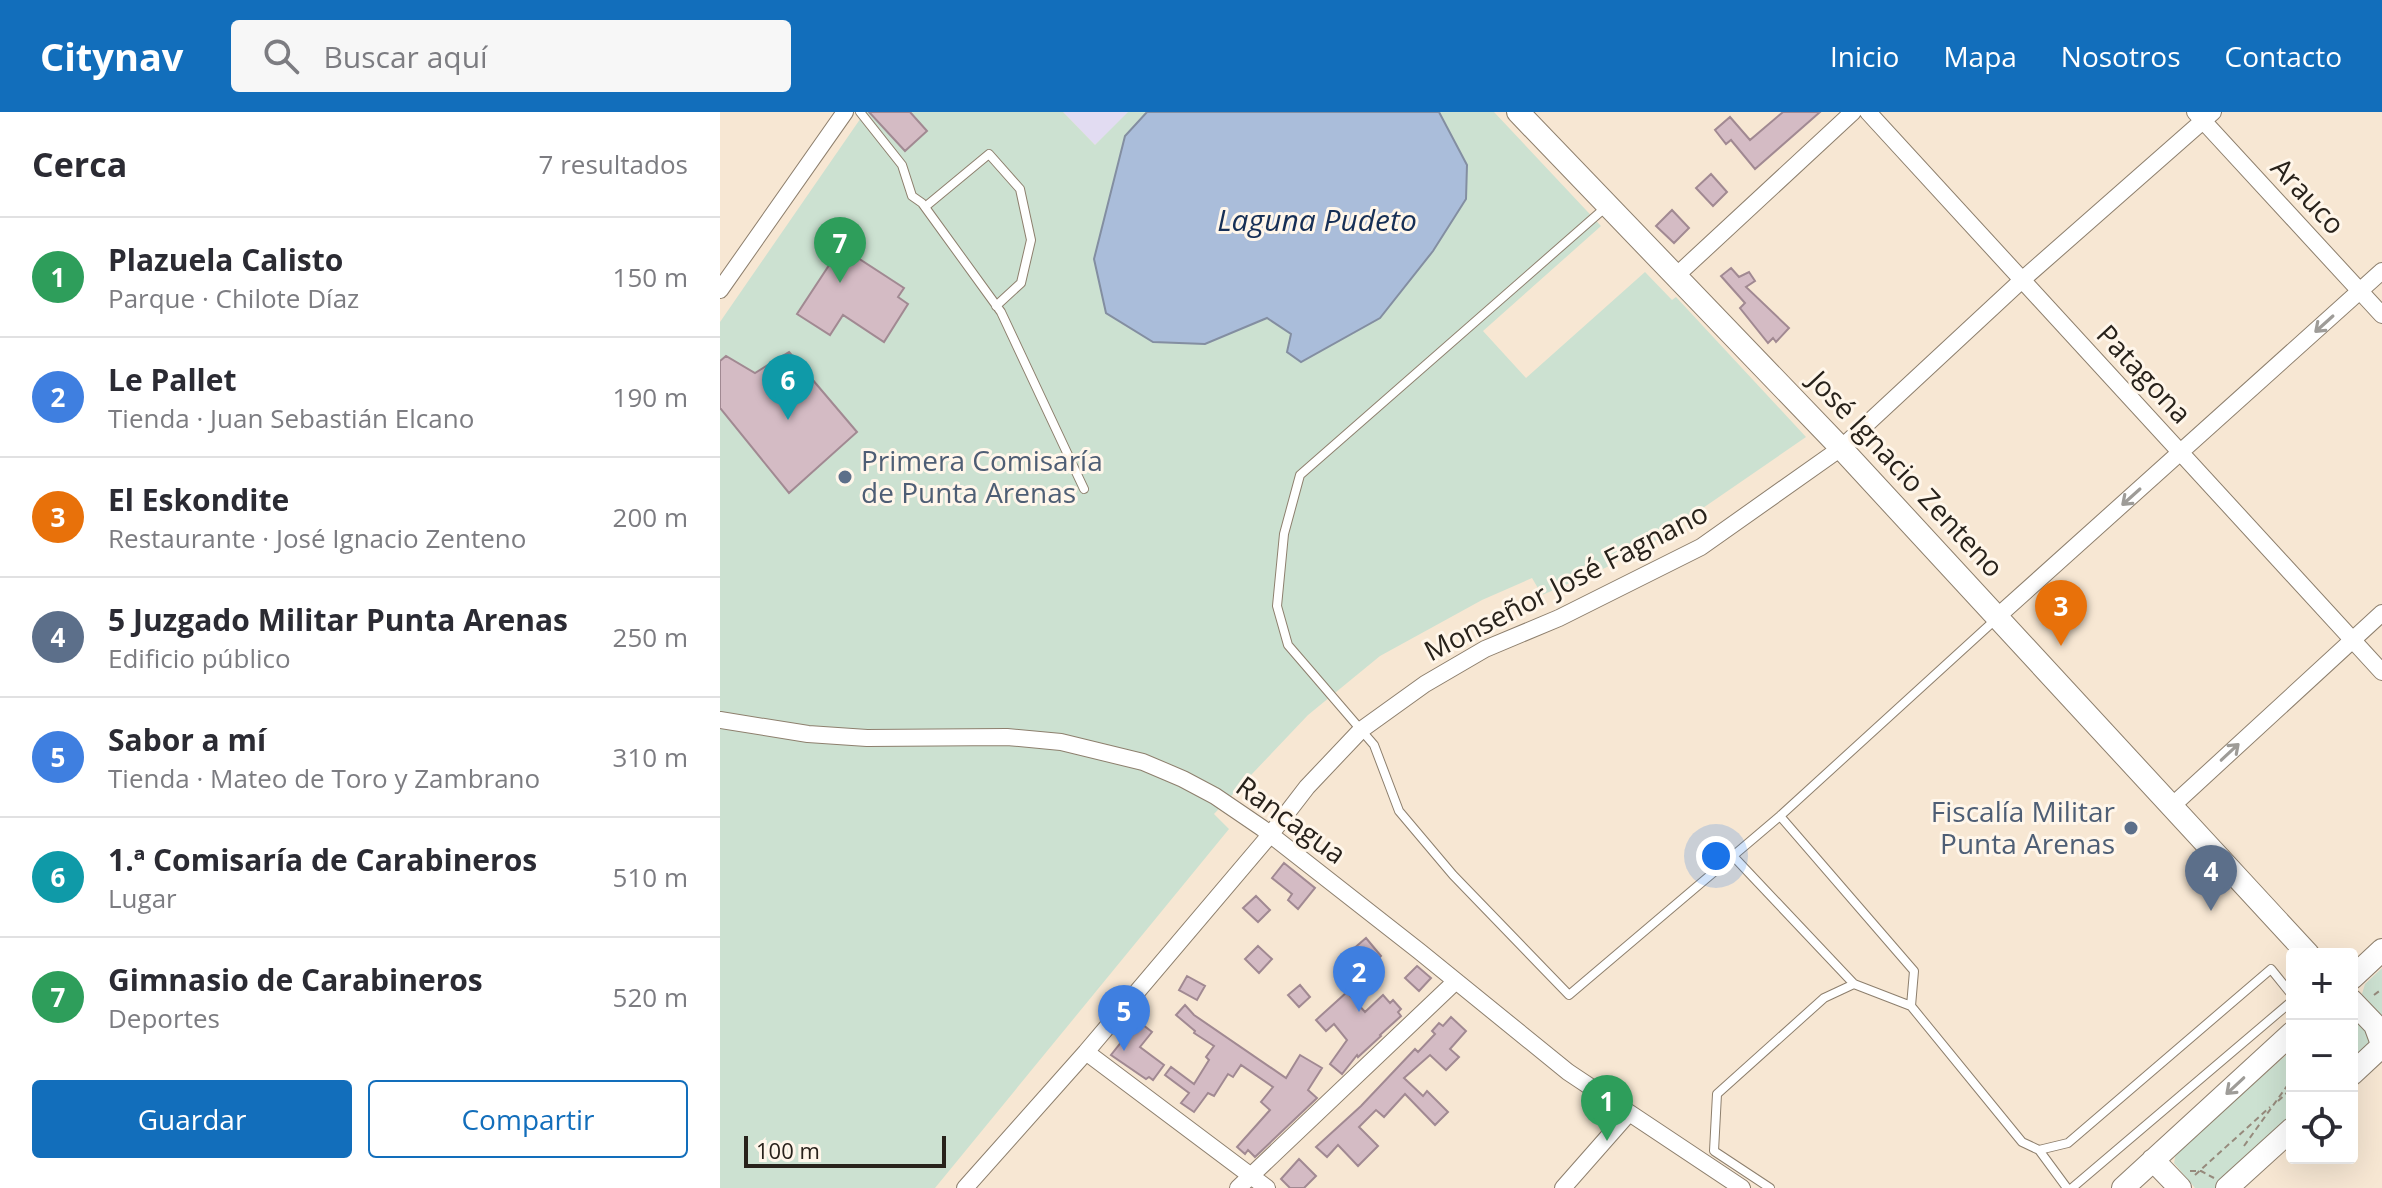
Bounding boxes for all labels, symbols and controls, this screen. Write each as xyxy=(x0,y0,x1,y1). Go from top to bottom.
search box xyxy=(231,20,791,92)
text: Citynav xyxy=(40,30,183,82)
icon: search xyxy=(259,34,303,78)
text: Buscar aquí xyxy=(323,36,488,77)
text: Inicio xyxy=(1830,37,1899,75)
text: Mapa xyxy=(1943,37,2017,75)
text: Nosotros xyxy=(2061,37,2181,75)
text: Contacto xyxy=(2225,37,2342,75)
text: Cerca xyxy=(32,141,127,187)
text: 7 resultados xyxy=(539,146,688,182)
street label: Arauco xyxy=(2263,149,2354,242)
water label: Laguna Pudeto xyxy=(1217,199,1417,240)
pin: 7 xyxy=(814,217,866,283)
text: Plazuela Calisto xyxy=(108,239,343,280)
text: 1 xyxy=(51,259,65,295)
text: 150 m xyxy=(613,259,688,295)
text: Parque · Chilote Díaz xyxy=(108,280,359,316)
one-way arrow xyxy=(2314,314,2334,333)
street label: Patagona xyxy=(2089,315,2200,431)
pin: 6 xyxy=(762,354,814,420)
text: Le Pallet xyxy=(108,359,236,400)
street label: José Ignacio Zenteno xyxy=(1799,360,2013,585)
text: 2 xyxy=(51,379,65,415)
text: 190 m xyxy=(613,379,688,415)
text: Tienda · Juan Sebastián Elcano xyxy=(108,400,474,436)
place label: Primera Comisaría de Punta Arenas xyxy=(861,441,1103,511)
marker: Primera Comisaría de Punta Arenas xyxy=(836,468,854,486)
text: El Eskondite xyxy=(108,479,289,520)
one-way arrow xyxy=(2121,488,2141,506)
street label: Monseñor José Fagnano xyxy=(1417,493,1714,669)
text: 3 xyxy=(51,499,65,535)
text: 200 m xyxy=(613,499,688,535)
text: Restaurante · José Ignacio Zenteno xyxy=(108,520,526,556)
pin: 3 xyxy=(2035,580,2087,646)
text: 5 Juzgado Militar Punta Arenas xyxy=(108,599,568,640)
text: 4 xyxy=(51,619,65,655)
text: 250 m xyxy=(613,619,688,655)
text: Edificio público xyxy=(108,640,291,676)
text: Sabor a mí xyxy=(108,719,266,760)
text: 5 xyxy=(51,739,65,775)
text: 310 m xyxy=(613,739,688,775)
one-way arrow xyxy=(2220,744,2240,762)
text: Tienda · Mateo de Toro y Zambrano xyxy=(108,760,540,796)
street label: Rancagua xyxy=(1229,767,1354,872)
place label: Fiscalía Militar Punta Arenas xyxy=(1931,792,2116,862)
marker: Fiscalía Militar Punta Arenas xyxy=(2122,819,2140,837)
your location xyxy=(1696,836,1736,876)
text: 1.ª Comisaría de Carabineros xyxy=(108,839,537,880)
pin: 4 xyxy=(2185,845,2237,911)
text: 6 xyxy=(51,859,65,895)
text: 510 m xyxy=(613,859,688,895)
text: Lugar xyxy=(108,880,177,916)
pin: 2 xyxy=(1333,946,1385,1012)
map controls xyxy=(2286,948,2358,1164)
button: + xyxy=(2286,948,2358,1020)
text: Gimnasio de Carabineros xyxy=(108,959,483,1000)
text: 7 xyxy=(51,979,65,1015)
text: 520 m xyxy=(613,979,688,1015)
pin: 5 xyxy=(1098,985,1150,1051)
text: Deportes xyxy=(108,1000,220,1036)
button: − xyxy=(2286,1020,2358,1092)
pin: 1 xyxy=(1581,1075,1633,1141)
one-way arrow xyxy=(2225,1076,2245,1094)
button: Guardar xyxy=(32,1080,352,1158)
button: Compartir xyxy=(368,1080,688,1158)
button: locate xyxy=(2286,1092,2358,1164)
scale bar xyxy=(744,1132,946,1168)
text: 100 m xyxy=(756,1135,820,1165)

